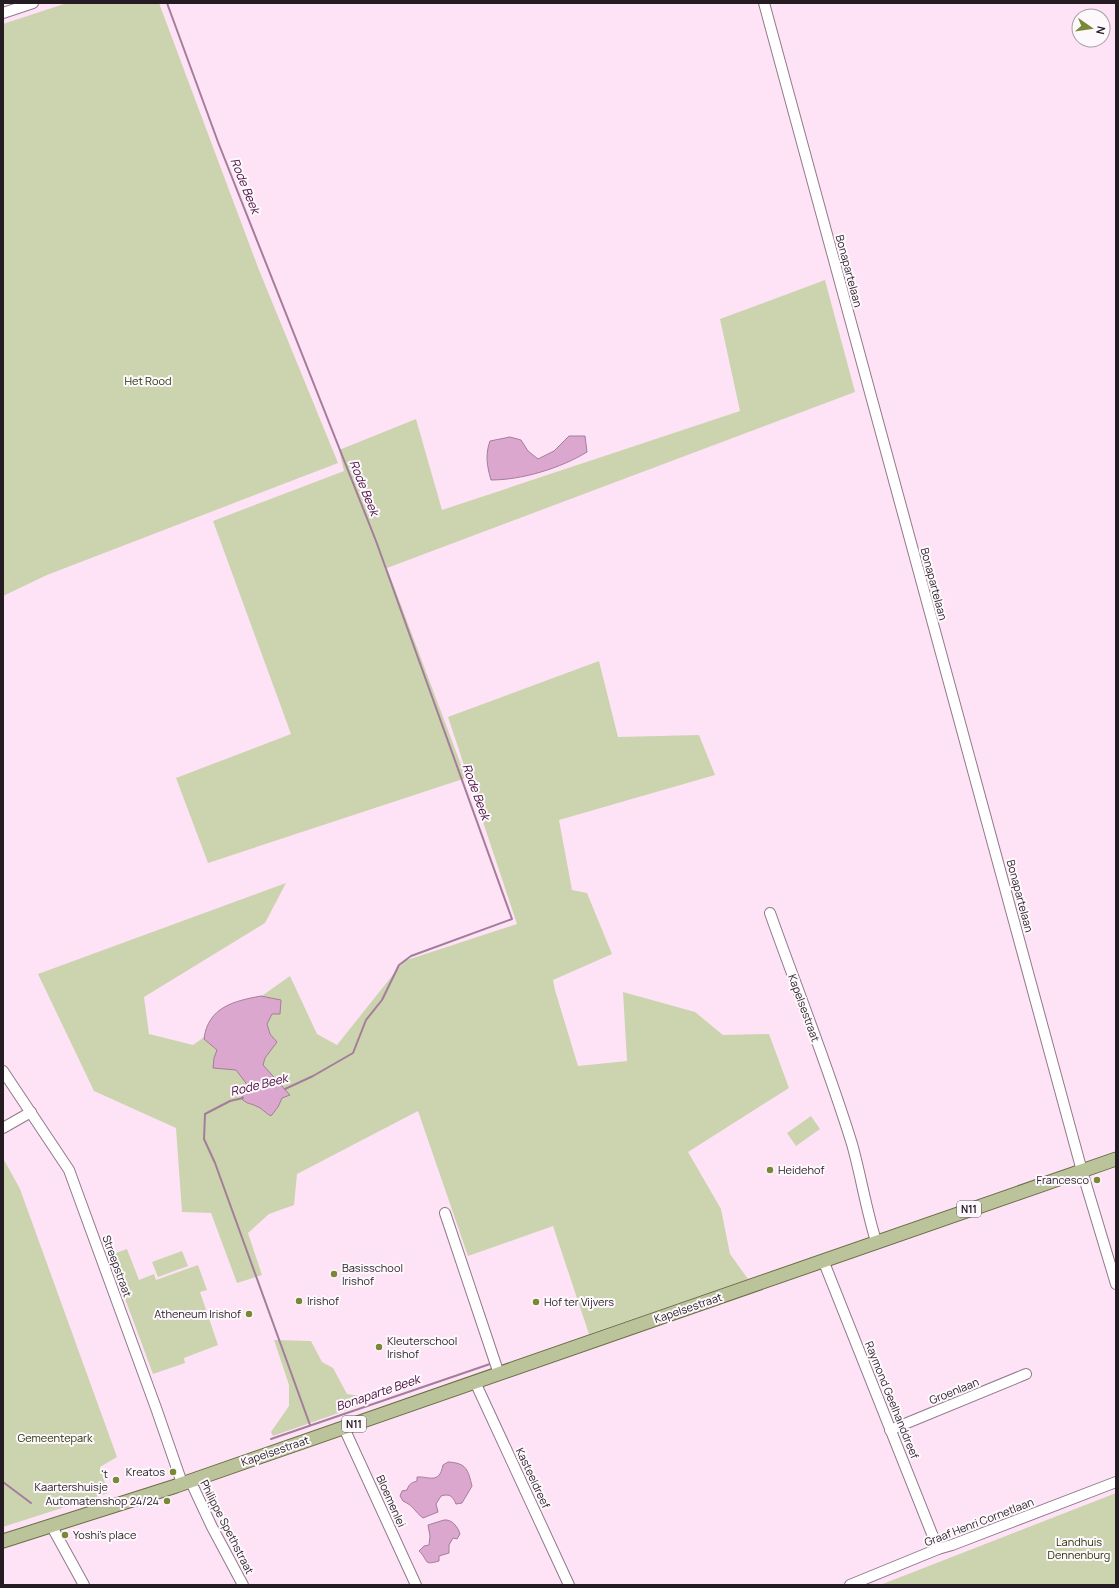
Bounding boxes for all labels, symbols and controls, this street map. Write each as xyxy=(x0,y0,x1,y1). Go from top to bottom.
north arrow xyxy=(1071,8,1111,48)
text: N xyxy=(1093,25,1109,36)
water label: Rode Beek xyxy=(227,155,265,218)
street label: Bonapartelaan xyxy=(833,233,866,309)
park label: Het Rood xyxy=(124,373,172,388)
water label: Rode Beek xyxy=(346,457,384,520)
street label: Bonapartelaan xyxy=(918,546,951,622)
water label: Rode Beek xyxy=(458,761,495,824)
street label: Bonapartelaan xyxy=(1004,858,1037,934)
street label: Kapelsestraat xyxy=(785,972,824,1044)
water label: Rode Beek xyxy=(228,1069,291,1100)
place label: Heidehof xyxy=(778,1162,825,1177)
marker: Heidehof xyxy=(765,1165,775,1175)
place label: Francesco xyxy=(1037,1172,1089,1187)
marker: Francesco xyxy=(1092,1175,1102,1185)
road number: N11 xyxy=(957,1201,981,1217)
street label: Streepstraat xyxy=(99,1233,136,1299)
place label: Basisschool Irishof xyxy=(342,1260,403,1288)
marker: Basisschool Irishof xyxy=(329,1269,339,1279)
street label: Kapelsestraat xyxy=(652,1289,724,1326)
place label: Irishof xyxy=(307,1293,339,1308)
place label: Hof ter Vijvers xyxy=(544,1294,614,1309)
marker: Irishof xyxy=(294,1296,304,1306)
marker: Hof ter Vijvers xyxy=(531,1297,541,1307)
place label: Atheneum Irishof xyxy=(154,1306,241,1321)
marker: Atheneum Irishof xyxy=(244,1309,254,1319)
place label: Kleuterschool Irishof xyxy=(387,1333,457,1361)
street label: Raymond Geelhanddreef xyxy=(862,1339,923,1461)
marker: Kleuterschool Irishof xyxy=(374,1342,384,1352)
water label: Bonaparte Beek xyxy=(334,1370,424,1415)
street label: Groenlaan xyxy=(927,1374,981,1407)
road number: N11 xyxy=(342,1416,366,1432)
park label: Gemeentepark xyxy=(17,1430,93,1445)
street label: Kapelsestraat xyxy=(239,1432,311,1469)
street label: Kasteeldreef xyxy=(513,1445,554,1511)
place label: Kreatos xyxy=(126,1464,165,1479)
place label: 't Kaartershuisje xyxy=(35,1466,109,1494)
marker: Kreatos xyxy=(168,1467,178,1477)
street label: Bloemenlei xyxy=(373,1472,410,1529)
marker: 't Kaartershuisje xyxy=(111,1475,121,1485)
street label: Philippe Spethstraat xyxy=(197,1477,258,1576)
place label: Automatenshop 24/24 xyxy=(46,1493,159,1508)
street label: Graaf Henri Cornetlaan xyxy=(922,1494,1036,1549)
marker: Automatenshop 24/24 xyxy=(162,1496,172,1506)
place label: Yoshi’s place xyxy=(73,1527,137,1542)
marker: Yoshi’s place xyxy=(60,1530,70,1540)
park label: Landhuis Dennenburg xyxy=(1048,1534,1110,1562)

